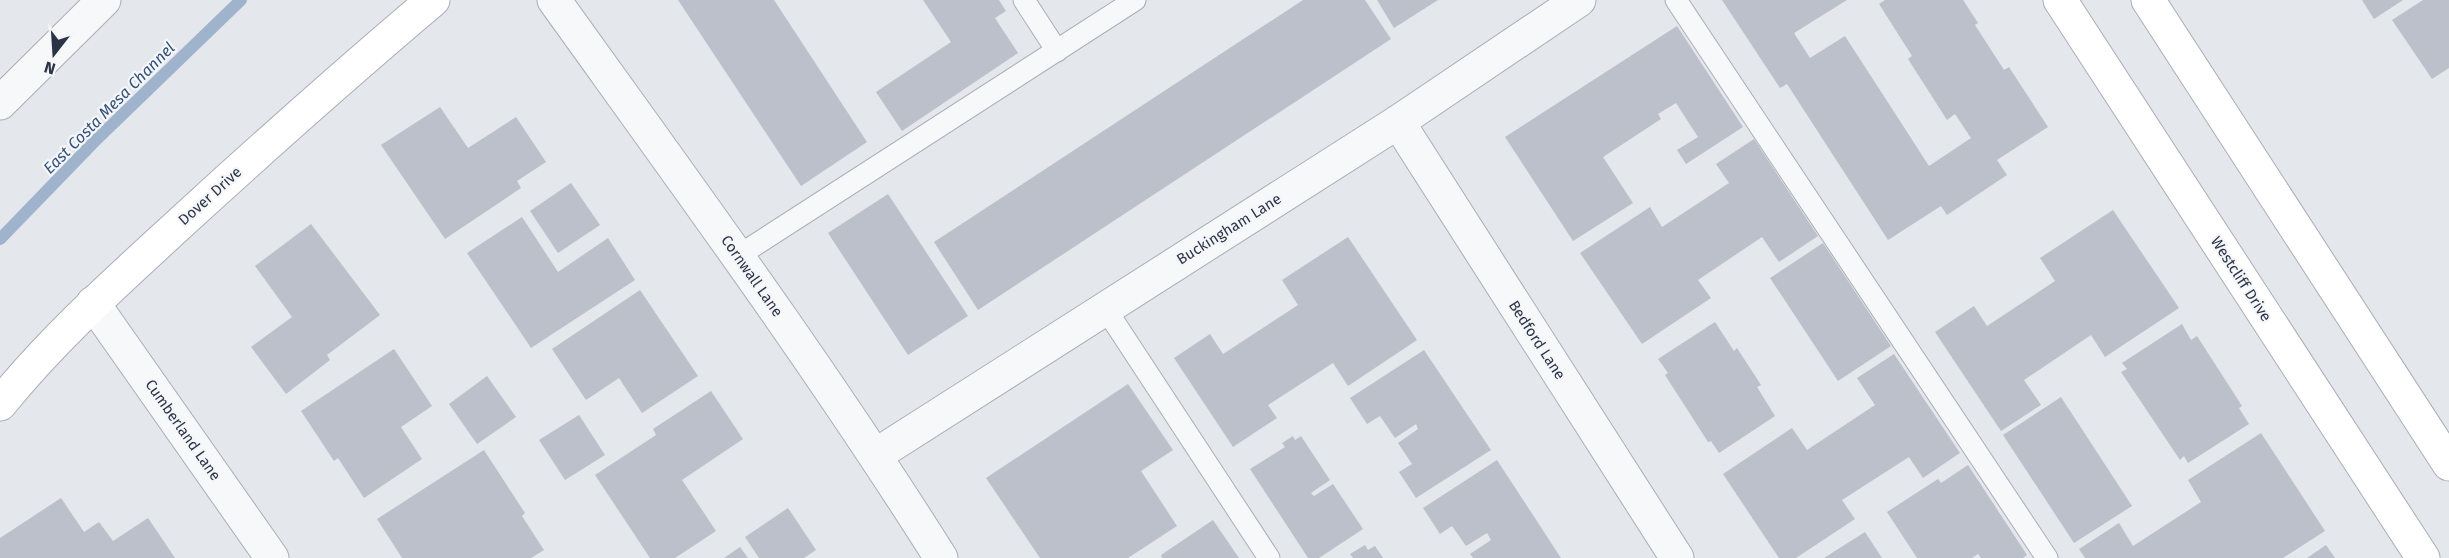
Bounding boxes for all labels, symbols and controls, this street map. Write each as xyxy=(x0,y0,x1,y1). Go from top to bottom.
north arrow xyxy=(24,24,84,84)
water label: East Costa Mesa Channel xyxy=(39,38,179,178)
text: N xyxy=(42,57,58,79)
street label: Dover Drive xyxy=(175,163,245,229)
street label: Buckingham Lane xyxy=(1173,190,1285,268)
street label: Cornwall Lane xyxy=(717,232,787,320)
street label: Westcliff Drive xyxy=(2207,233,2275,325)
street label: Bedford Lane xyxy=(1505,297,1569,383)
street label: Cumberland Lane xyxy=(141,376,225,484)

